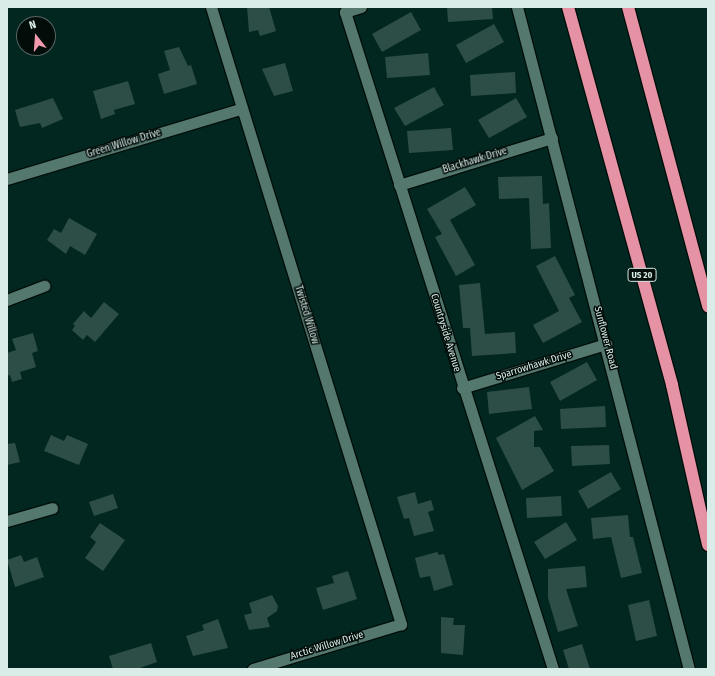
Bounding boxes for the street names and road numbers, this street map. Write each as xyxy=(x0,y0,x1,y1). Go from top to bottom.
street label: Green Willow Drive xyxy=(85,127,163,161)
street label: Blackhawk Drive xyxy=(441,146,509,176)
road number: US 20 xyxy=(627,268,657,282)
street label: Twisted Willow xyxy=(291,284,321,346)
street label: Countryside Avenue xyxy=(427,292,463,374)
street label: Sunflower Road xyxy=(591,305,619,371)
street label: Sparrowhawk Drive xyxy=(495,349,573,383)
street label: Arctic Willow Drive xyxy=(289,629,365,663)

